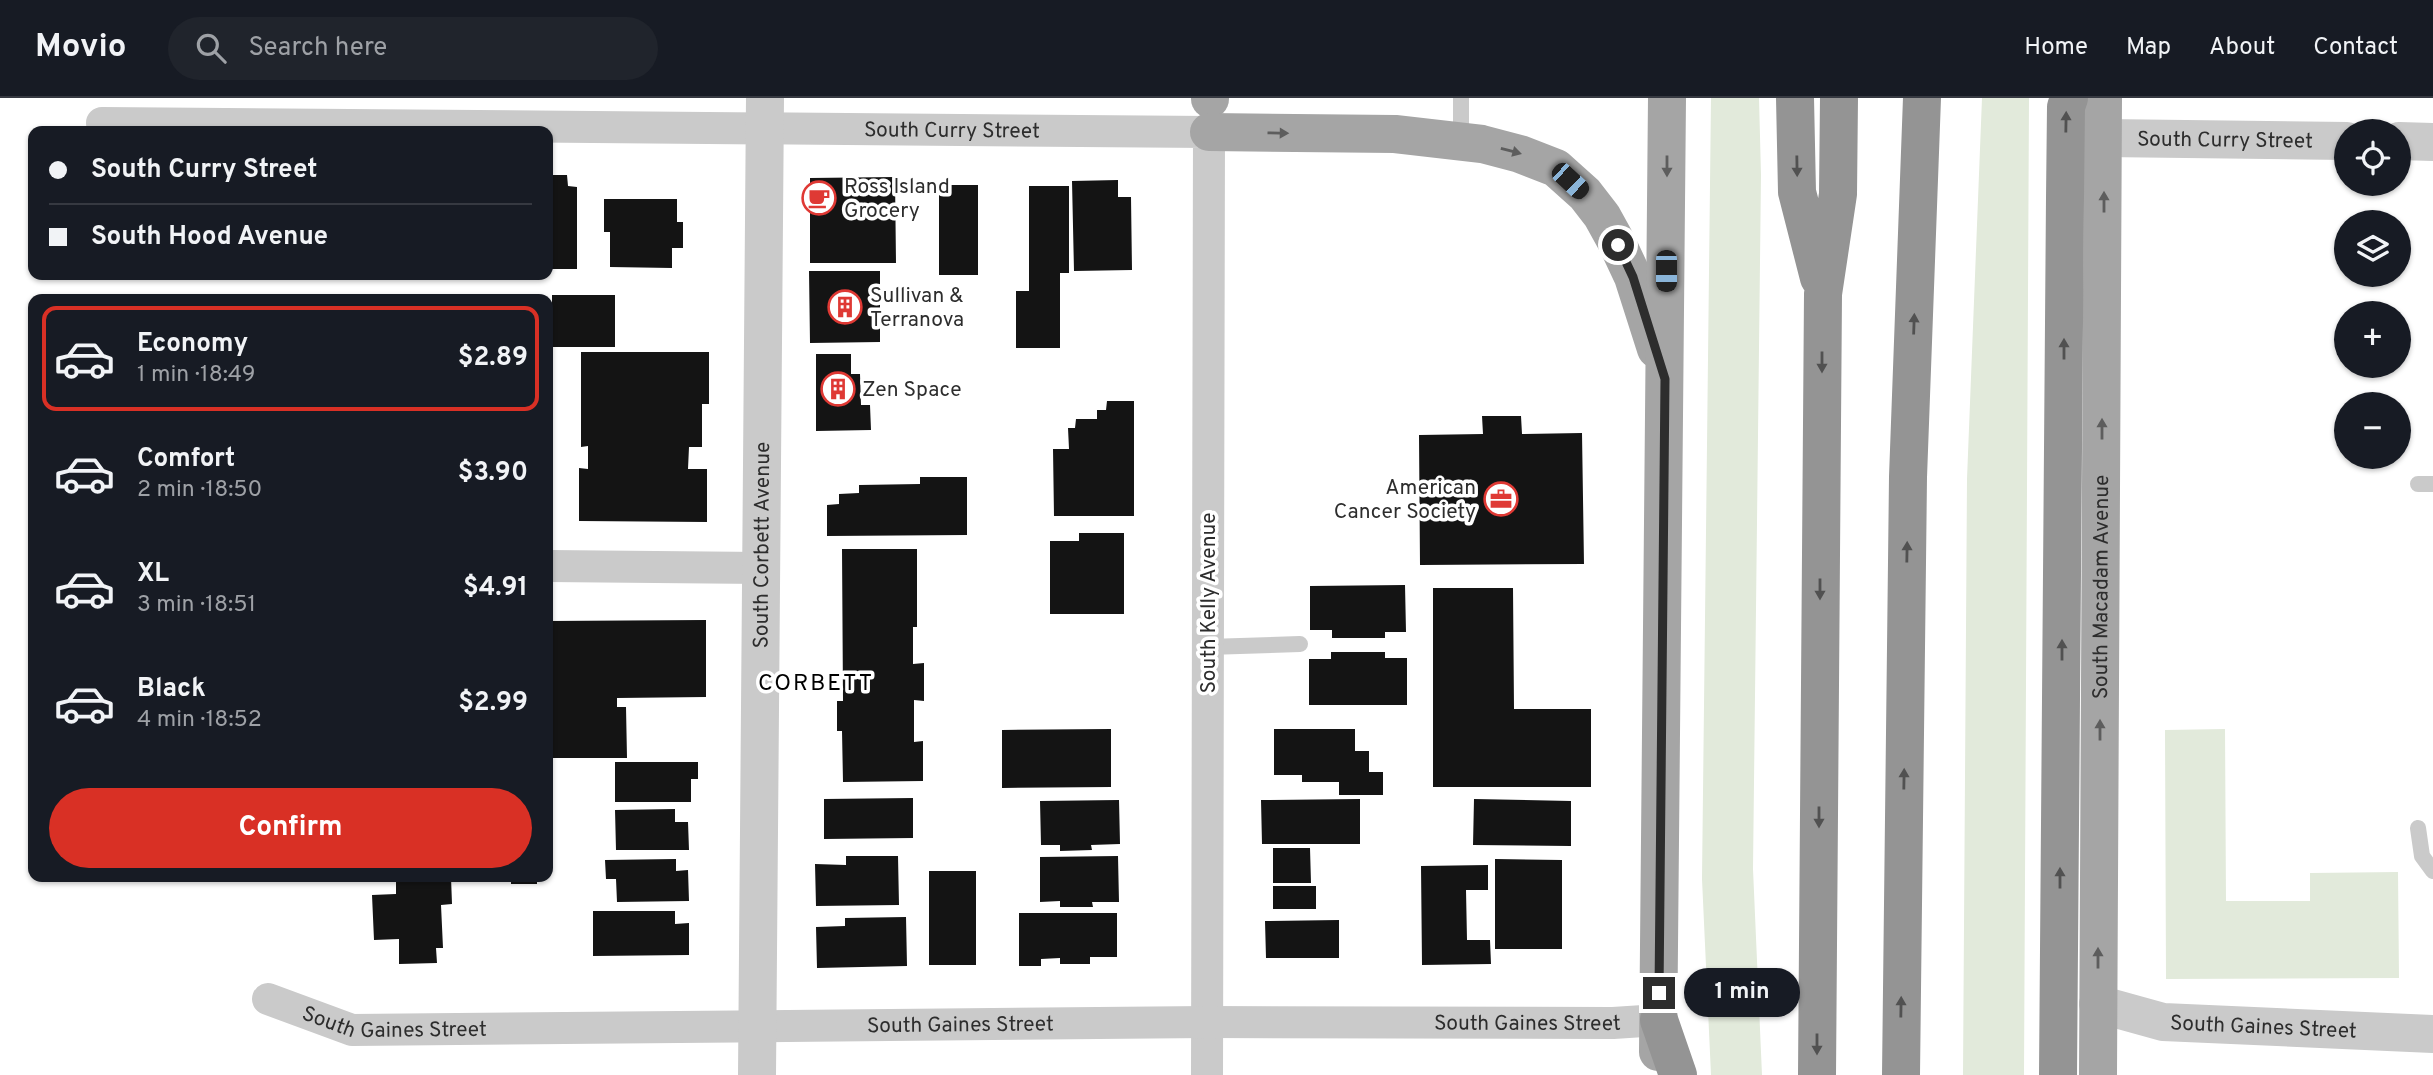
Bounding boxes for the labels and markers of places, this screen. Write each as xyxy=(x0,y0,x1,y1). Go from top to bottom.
place label: Ross Island Grocery xyxy=(844,174,950,225)
cafe icon: Ross Island Grocery xyxy=(800,179,838,217)
place label: Sullivan & Terranova xyxy=(870,283,964,334)
building icon: Sullivan & Terranova xyxy=(826,288,864,326)
building icon: Zen Space xyxy=(819,370,857,408)
place label: Zen Space xyxy=(862,377,962,404)
place label: American Cancer Society xyxy=(1334,475,1476,526)
office icon: American Cancer Society xyxy=(1482,480,1520,518)

